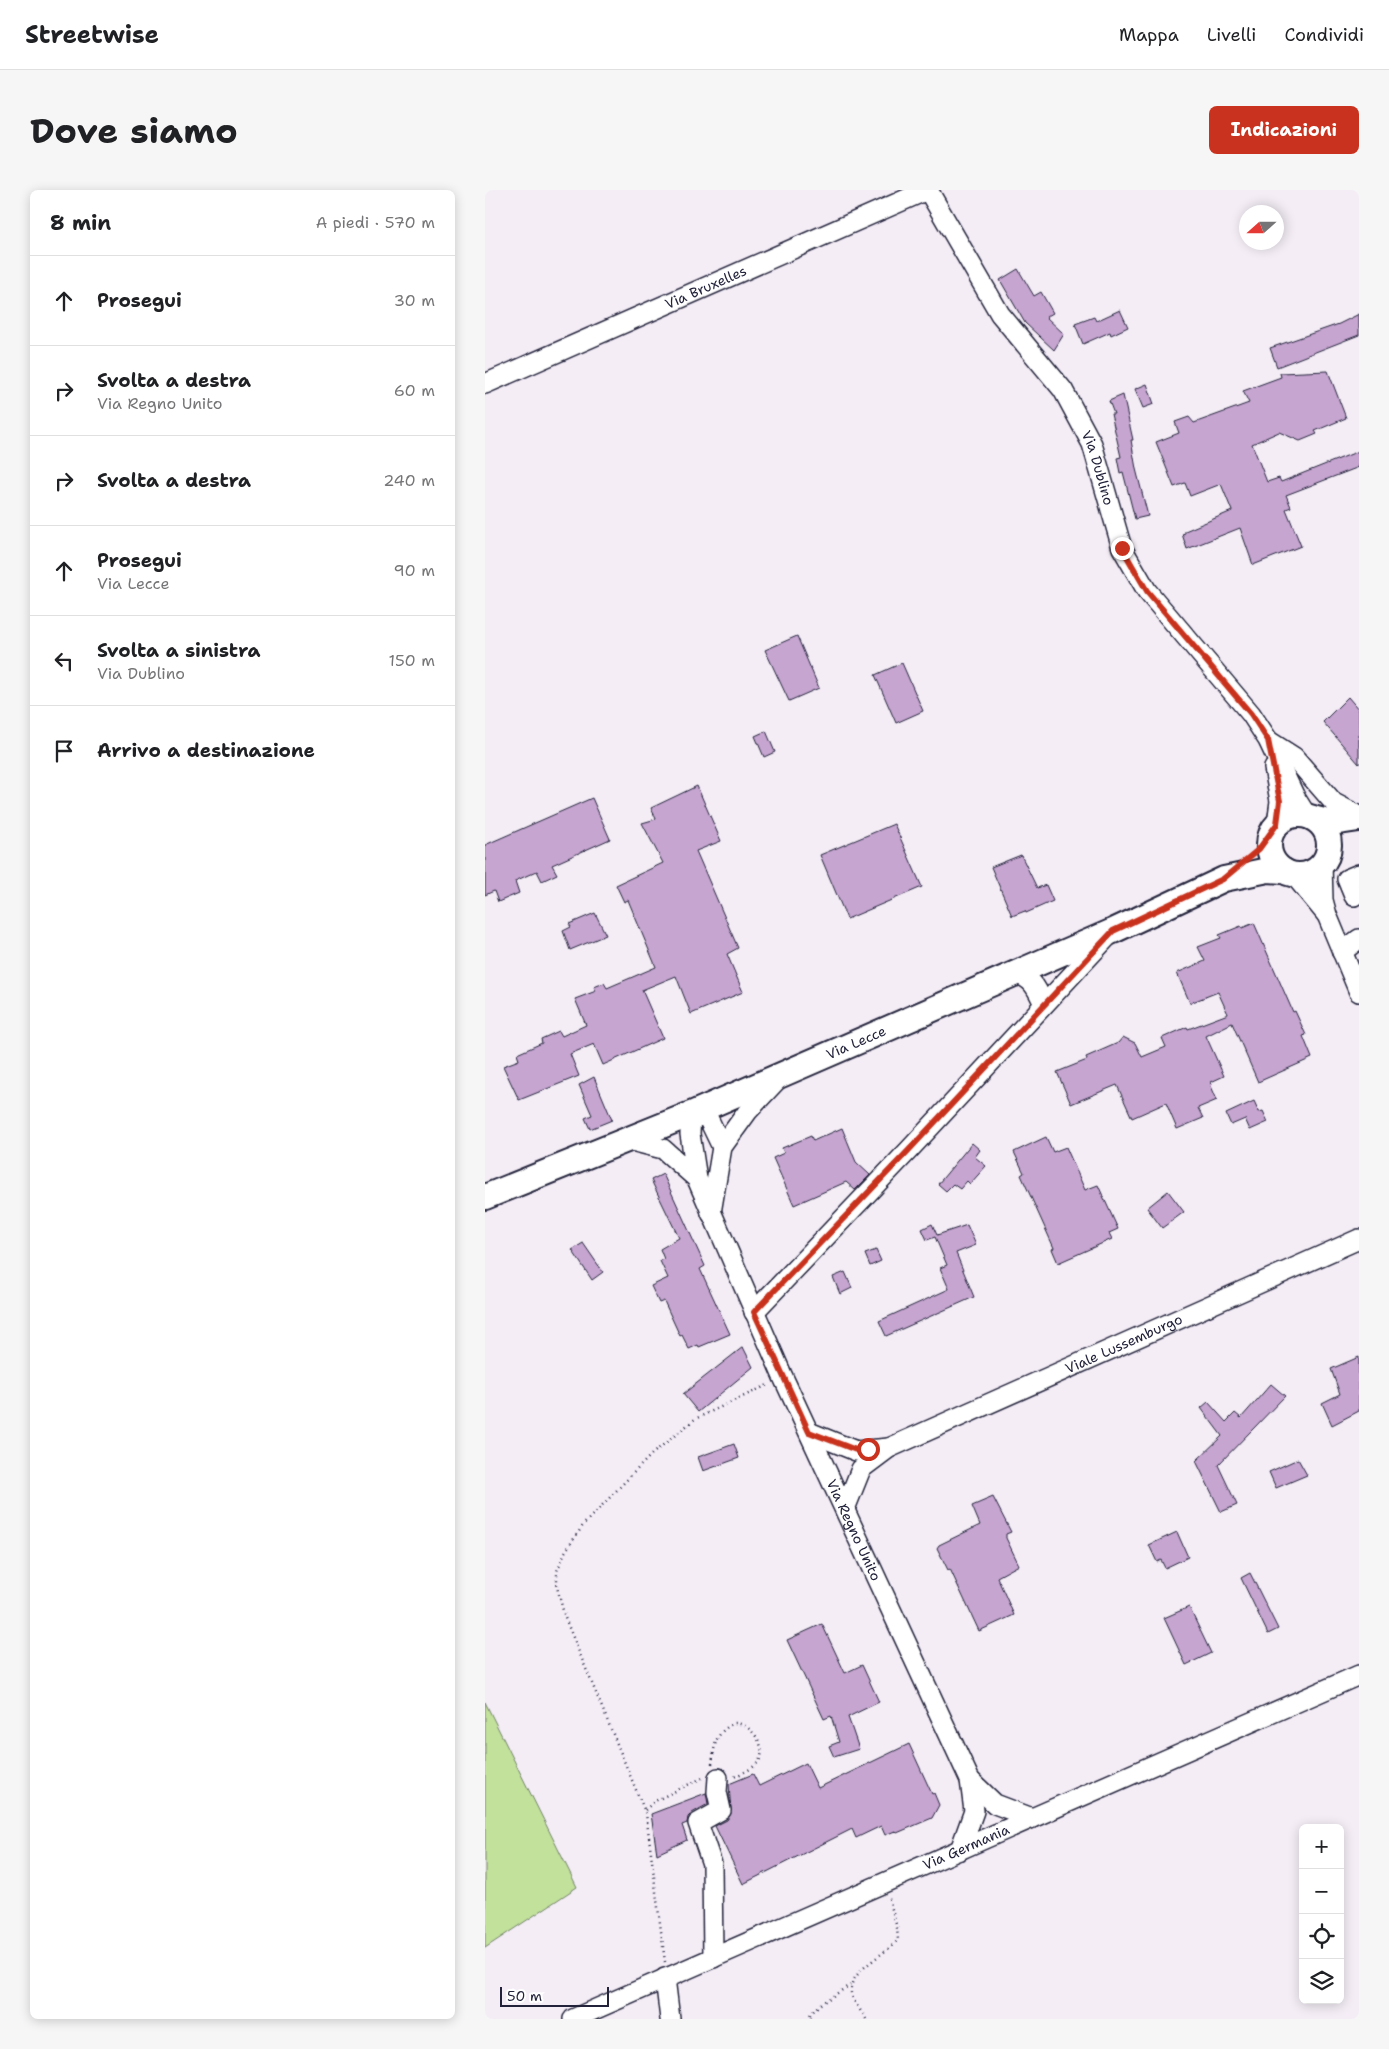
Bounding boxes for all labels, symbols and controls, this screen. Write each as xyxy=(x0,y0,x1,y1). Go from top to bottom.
text: Streetwise xyxy=(25,19,159,51)
text: Mappa xyxy=(1119,23,1179,47)
text: Livelli xyxy=(1207,23,1256,47)
text: Condividi xyxy=(1284,23,1364,47)
button: Indicazioni xyxy=(1209,106,1359,154)
text: Dove siamo xyxy=(30,107,238,154)
north arrow xyxy=(1239,205,1284,250)
text: 8 min xyxy=(50,209,111,237)
text: A piedi · 570 m xyxy=(316,212,435,233)
street label: Via Bruxelles xyxy=(662,261,749,313)
icon: ahead xyxy=(50,287,78,315)
text: Prosegui xyxy=(97,288,182,313)
text: 30 m xyxy=(394,290,435,311)
text: Svolta a destra xyxy=(97,368,251,393)
icon: right xyxy=(50,377,78,405)
text: 60 m xyxy=(394,380,435,401)
text: Via Regno Unito xyxy=(97,393,222,414)
street label: Via Dublino xyxy=(1077,427,1118,507)
icon: right xyxy=(50,467,78,495)
text: Svolta a destra xyxy=(97,468,251,493)
text: 240 m xyxy=(383,470,435,491)
route end xyxy=(1111,537,1134,560)
text: Prosegui xyxy=(97,548,182,573)
icon: ahead xyxy=(50,557,78,585)
text: 90 m xyxy=(394,560,435,581)
text: Via Lecce xyxy=(97,573,169,594)
text: Svolta a sinistra xyxy=(97,638,260,663)
icon: left xyxy=(50,647,78,675)
text: 150 m xyxy=(388,650,435,671)
text: Via Dublino xyxy=(97,663,185,684)
icon: arrive xyxy=(50,737,78,765)
text: Arrivo a destinazione xyxy=(97,738,315,763)
street label: Via Lecce xyxy=(823,1022,889,1063)
street label: Viale Lussemburgo xyxy=(1062,1310,1185,1377)
route start xyxy=(857,1438,880,1461)
street label: Via Regno Unito xyxy=(823,1476,885,1584)
street label: Via Germania xyxy=(920,1820,1012,1874)
map controls xyxy=(1299,1824,1344,2004)
button: + xyxy=(1299,1824,1344,1869)
button: − xyxy=(1299,1869,1344,1914)
button: locate xyxy=(1299,1914,1344,1959)
button: layers xyxy=(1299,1959,1344,2004)
scale bar xyxy=(500,1984,609,2007)
text: 50 m xyxy=(507,1987,542,2005)

